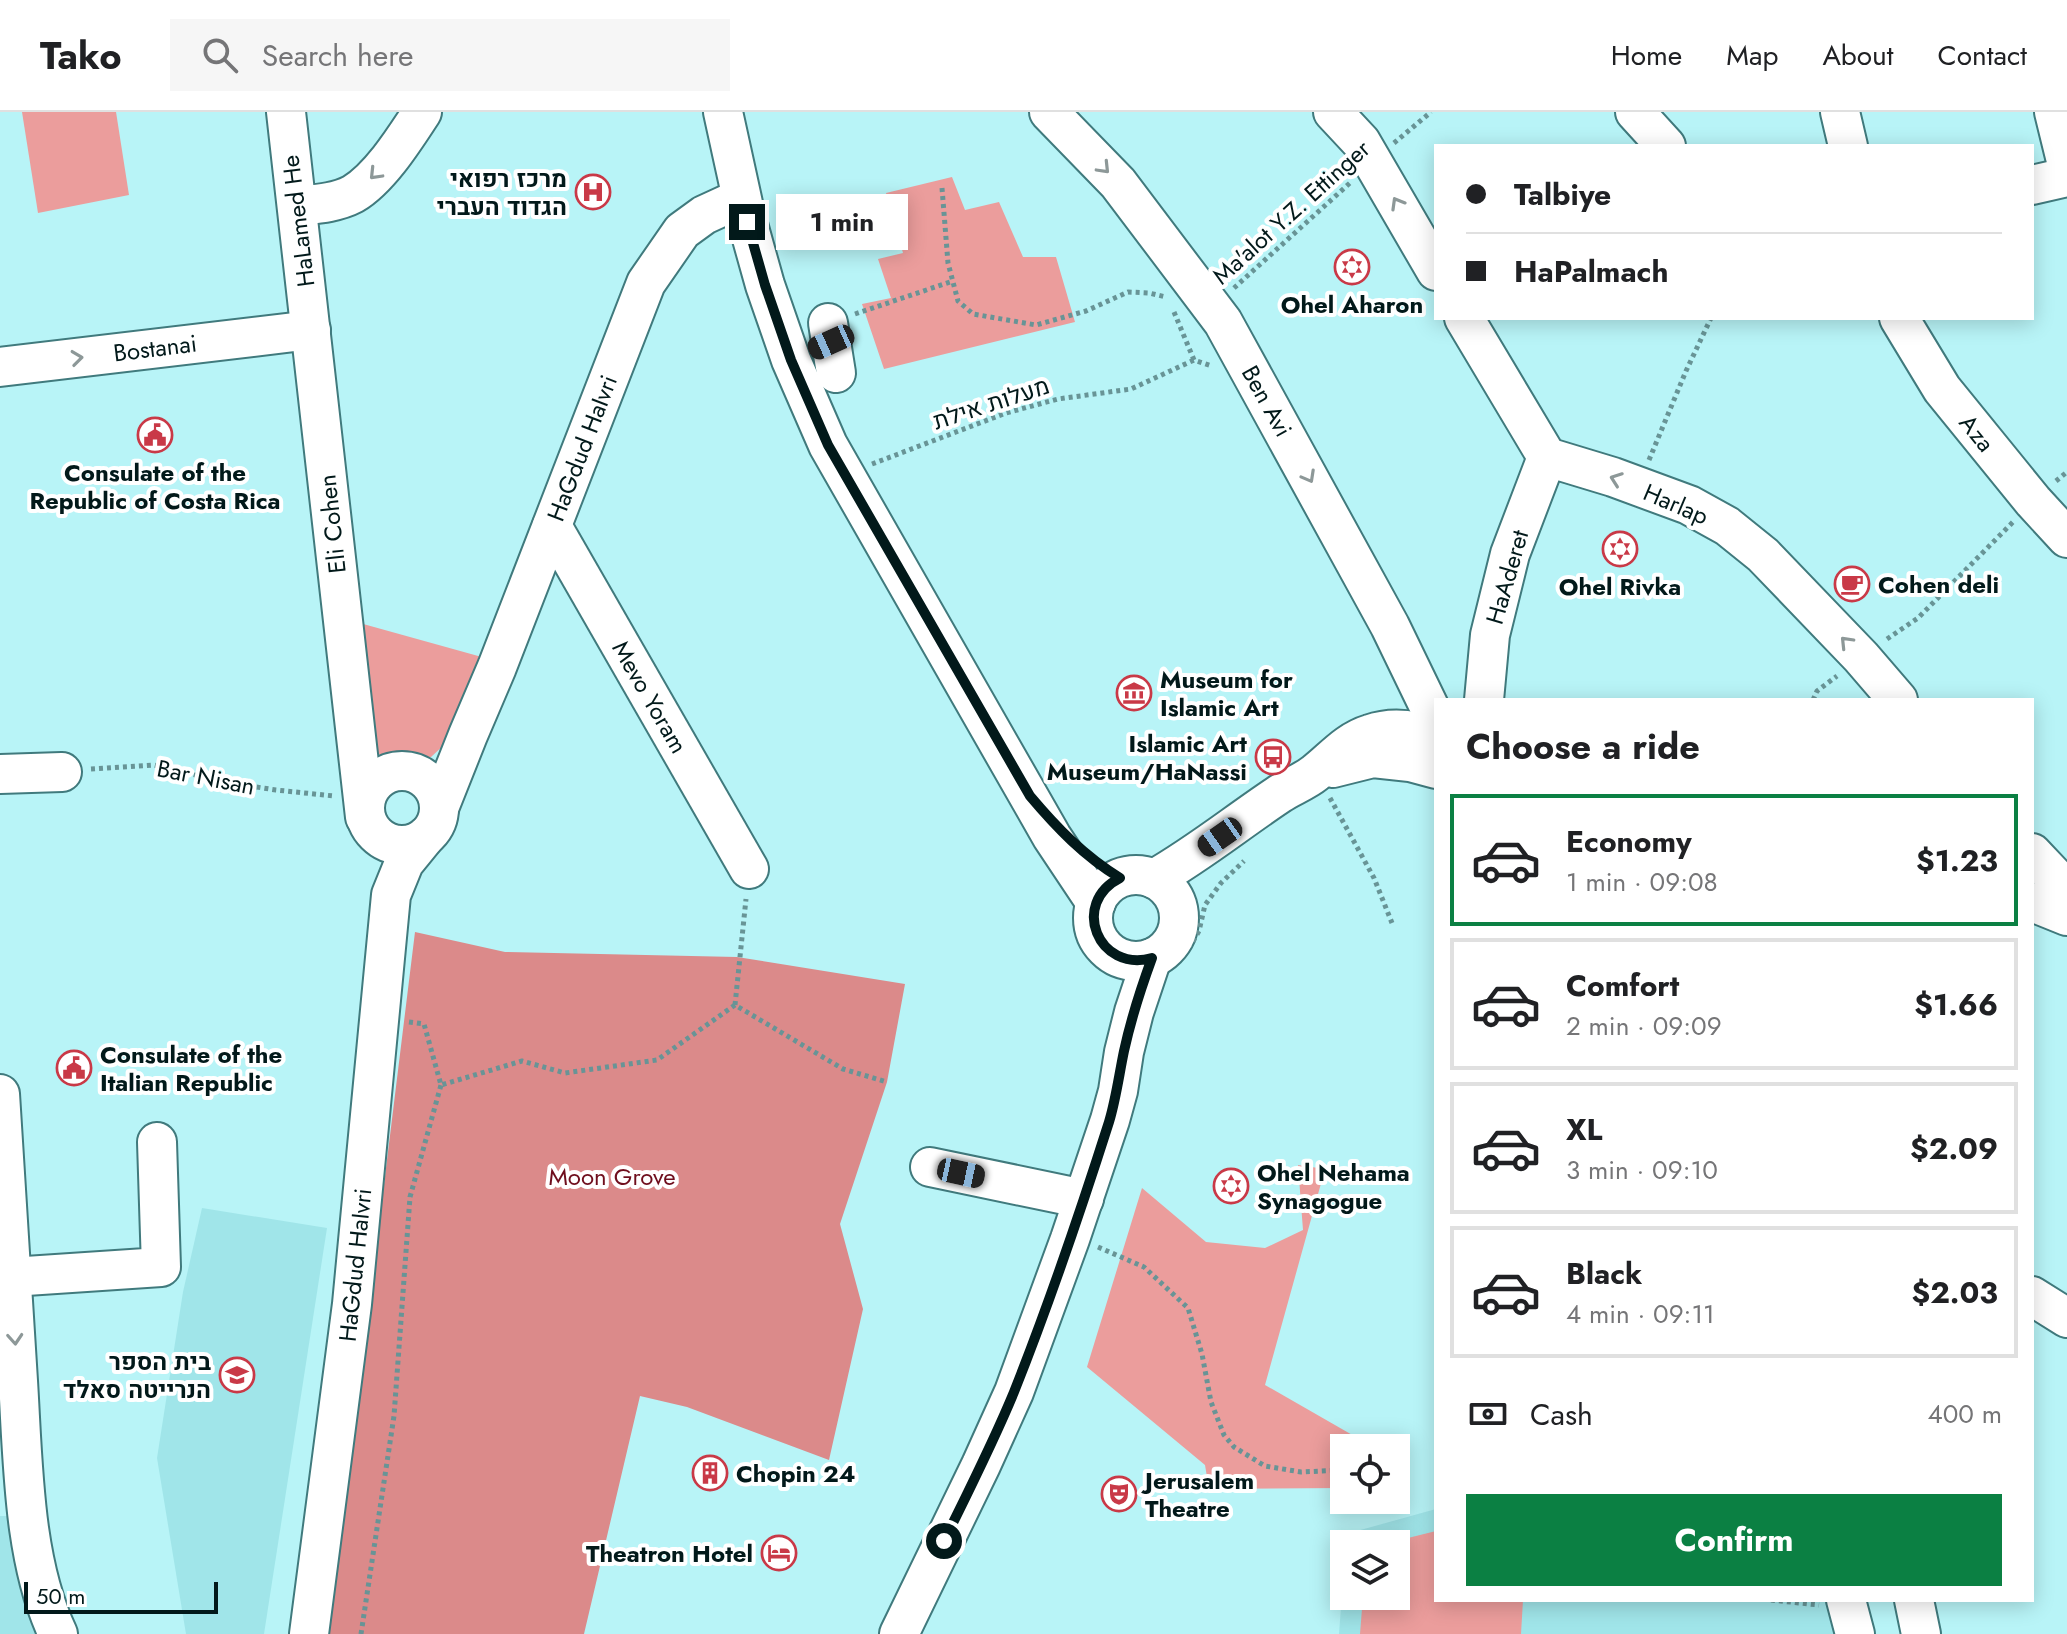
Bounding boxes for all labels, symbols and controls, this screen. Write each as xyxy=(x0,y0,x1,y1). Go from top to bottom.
search box xyxy=(170,19,730,91)
text: Tako xyxy=(40,28,122,83)
icon: search xyxy=(198,33,242,77)
text: Search here xyxy=(262,34,414,77)
text: Home xyxy=(1611,35,1682,76)
text: Map xyxy=(1726,35,1778,76)
text: About xyxy=(1822,35,1894,76)
text: Contact xyxy=(1938,35,2027,76)
street label: Ma'alot Y.Z. Ettinger xyxy=(1204,131,1378,292)
street label: HaLamed He xyxy=(273,153,323,289)
one-way arrow xyxy=(1094,159,1109,173)
place label: מרכז רפואי הגדוד העברי xyxy=(437,161,567,224)
one-way arrow xyxy=(370,165,384,179)
hospital icon: מרכז רפואי הגדוד העברי xyxy=(574,173,612,211)
text: Talbiye xyxy=(1514,173,1611,216)
callout: 1 min xyxy=(775,194,907,250)
one-way arrow xyxy=(1391,198,1407,212)
text: 1 min xyxy=(810,203,874,241)
route end xyxy=(729,204,765,240)
synagogue icon: Ohel Aharon xyxy=(1333,248,1371,286)
text: HaPalmach xyxy=(1514,250,1668,293)
place label: Ohel Aharon xyxy=(1281,287,1423,322)
car xyxy=(804,321,858,363)
street label: Bostanai xyxy=(111,326,199,370)
one-way arrow xyxy=(71,349,84,366)
street label: Ben Avi xyxy=(1233,359,1301,443)
street label: מעלות אילת xyxy=(928,368,1054,438)
street label: HaGdud HaIvri xyxy=(538,370,626,526)
street label: Aza xyxy=(1951,407,2003,459)
public building icon: Consulate of the Republic of Costa Rica xyxy=(136,416,174,454)
place label: Consulate of the Republic of Costa Rica xyxy=(29,455,281,518)
one-way arrow xyxy=(1299,468,1315,483)
one-way arrow xyxy=(1610,472,1624,488)
street label: Eli Cohen xyxy=(309,473,355,575)
street label: Harlap xyxy=(1638,475,1714,533)
street label: HaAderet xyxy=(1477,526,1537,628)
synagogue icon: Ohel Rivka xyxy=(1601,530,1639,568)
cafe icon: Cohen deli xyxy=(1833,565,1871,603)
place label: Cohen deli xyxy=(1878,567,1999,602)
place label: Ohel Rivka xyxy=(1559,569,1681,604)
street label: Mevo Yoram xyxy=(604,634,696,760)
one-way arrow xyxy=(1841,637,1856,651)
place label: Museum for Islamic Art xyxy=(1160,662,1293,725)
museum icon: Museum for Islamic Art xyxy=(1115,674,1153,712)
text: Choose a ride xyxy=(1466,720,1700,772)
place label: Islamic Art Museum/HaNassi xyxy=(1047,726,1247,789)
bus stop icon: Islamic Art Museum/HaNassi xyxy=(1254,738,1292,776)
street label: Bar Nisan xyxy=(154,750,258,804)
car xyxy=(1193,813,1247,861)
text: Economy xyxy=(1566,820,1692,863)
icon: car xyxy=(1470,824,1542,896)
text: $1.23 xyxy=(1916,839,1998,882)
text: 1 min · 09:08 xyxy=(1566,863,1718,901)
text: Comfort xyxy=(1566,964,1679,1007)
icon: car xyxy=(1470,968,1542,1040)
text: $1.66 xyxy=(1914,983,1998,1026)
text: 2 min · 09:09 xyxy=(1566,1007,1722,1045)
place label: Consulate of the Italian Republic xyxy=(100,1037,282,1100)
public building icon: Consulate of the Italian Republic xyxy=(55,1049,93,1087)
text: XL xyxy=(1566,1108,1602,1151)
icon: car xyxy=(1470,1112,1542,1184)
text: $2.09 xyxy=(1910,1127,1998,1170)
text: 3 min · 09:10 xyxy=(1566,1151,1718,1189)
place label: Ohel Nehama Synagogue xyxy=(1257,1155,1410,1218)
car xyxy=(935,1156,987,1190)
park label: Moon Grove xyxy=(548,1159,676,1194)
synagogue icon: Ohel Nehama Synagogue xyxy=(1212,1167,1250,1205)
street label: HaGdud HaIvri xyxy=(330,1187,380,1343)
text: Black xyxy=(1566,1252,1642,1295)
icon: car xyxy=(1470,1256,1542,1328)
text: $2.03 xyxy=(1912,1271,1998,1314)
text: 4 min · 09:11 xyxy=(1566,1295,1715,1333)
one-way arrow xyxy=(6,1333,23,1346)
place label: בית הספר הנרייטה סאלד xyxy=(63,1344,211,1407)
school or university icon: בית הספר הנרייטה סאלד xyxy=(218,1356,256,1394)
icon: cash xyxy=(1466,1392,1510,1436)
text: Cash xyxy=(1530,1393,1593,1436)
text: 400 m xyxy=(1928,1395,2002,1433)
map controls xyxy=(1330,1434,1410,1610)
button: locate xyxy=(1330,1434,1410,1514)
building icon: Chopin 24 xyxy=(691,1454,729,1492)
place label: Chopin 24 xyxy=(736,1456,856,1491)
place label: Jerusalem Theatre xyxy=(1141,1463,1254,1526)
theatre icon: Jerusalem Theatre xyxy=(1100,1475,1138,1513)
button: Confirm xyxy=(1466,1494,2002,1586)
route start xyxy=(926,1523,962,1559)
button: layers xyxy=(1330,1530,1410,1610)
hotel icon: Theatron Hotel xyxy=(760,1534,798,1572)
place label: Theatron Hotel xyxy=(586,1536,753,1571)
scale bar xyxy=(24,1578,218,1614)
text: 50 m xyxy=(36,1580,85,1612)

